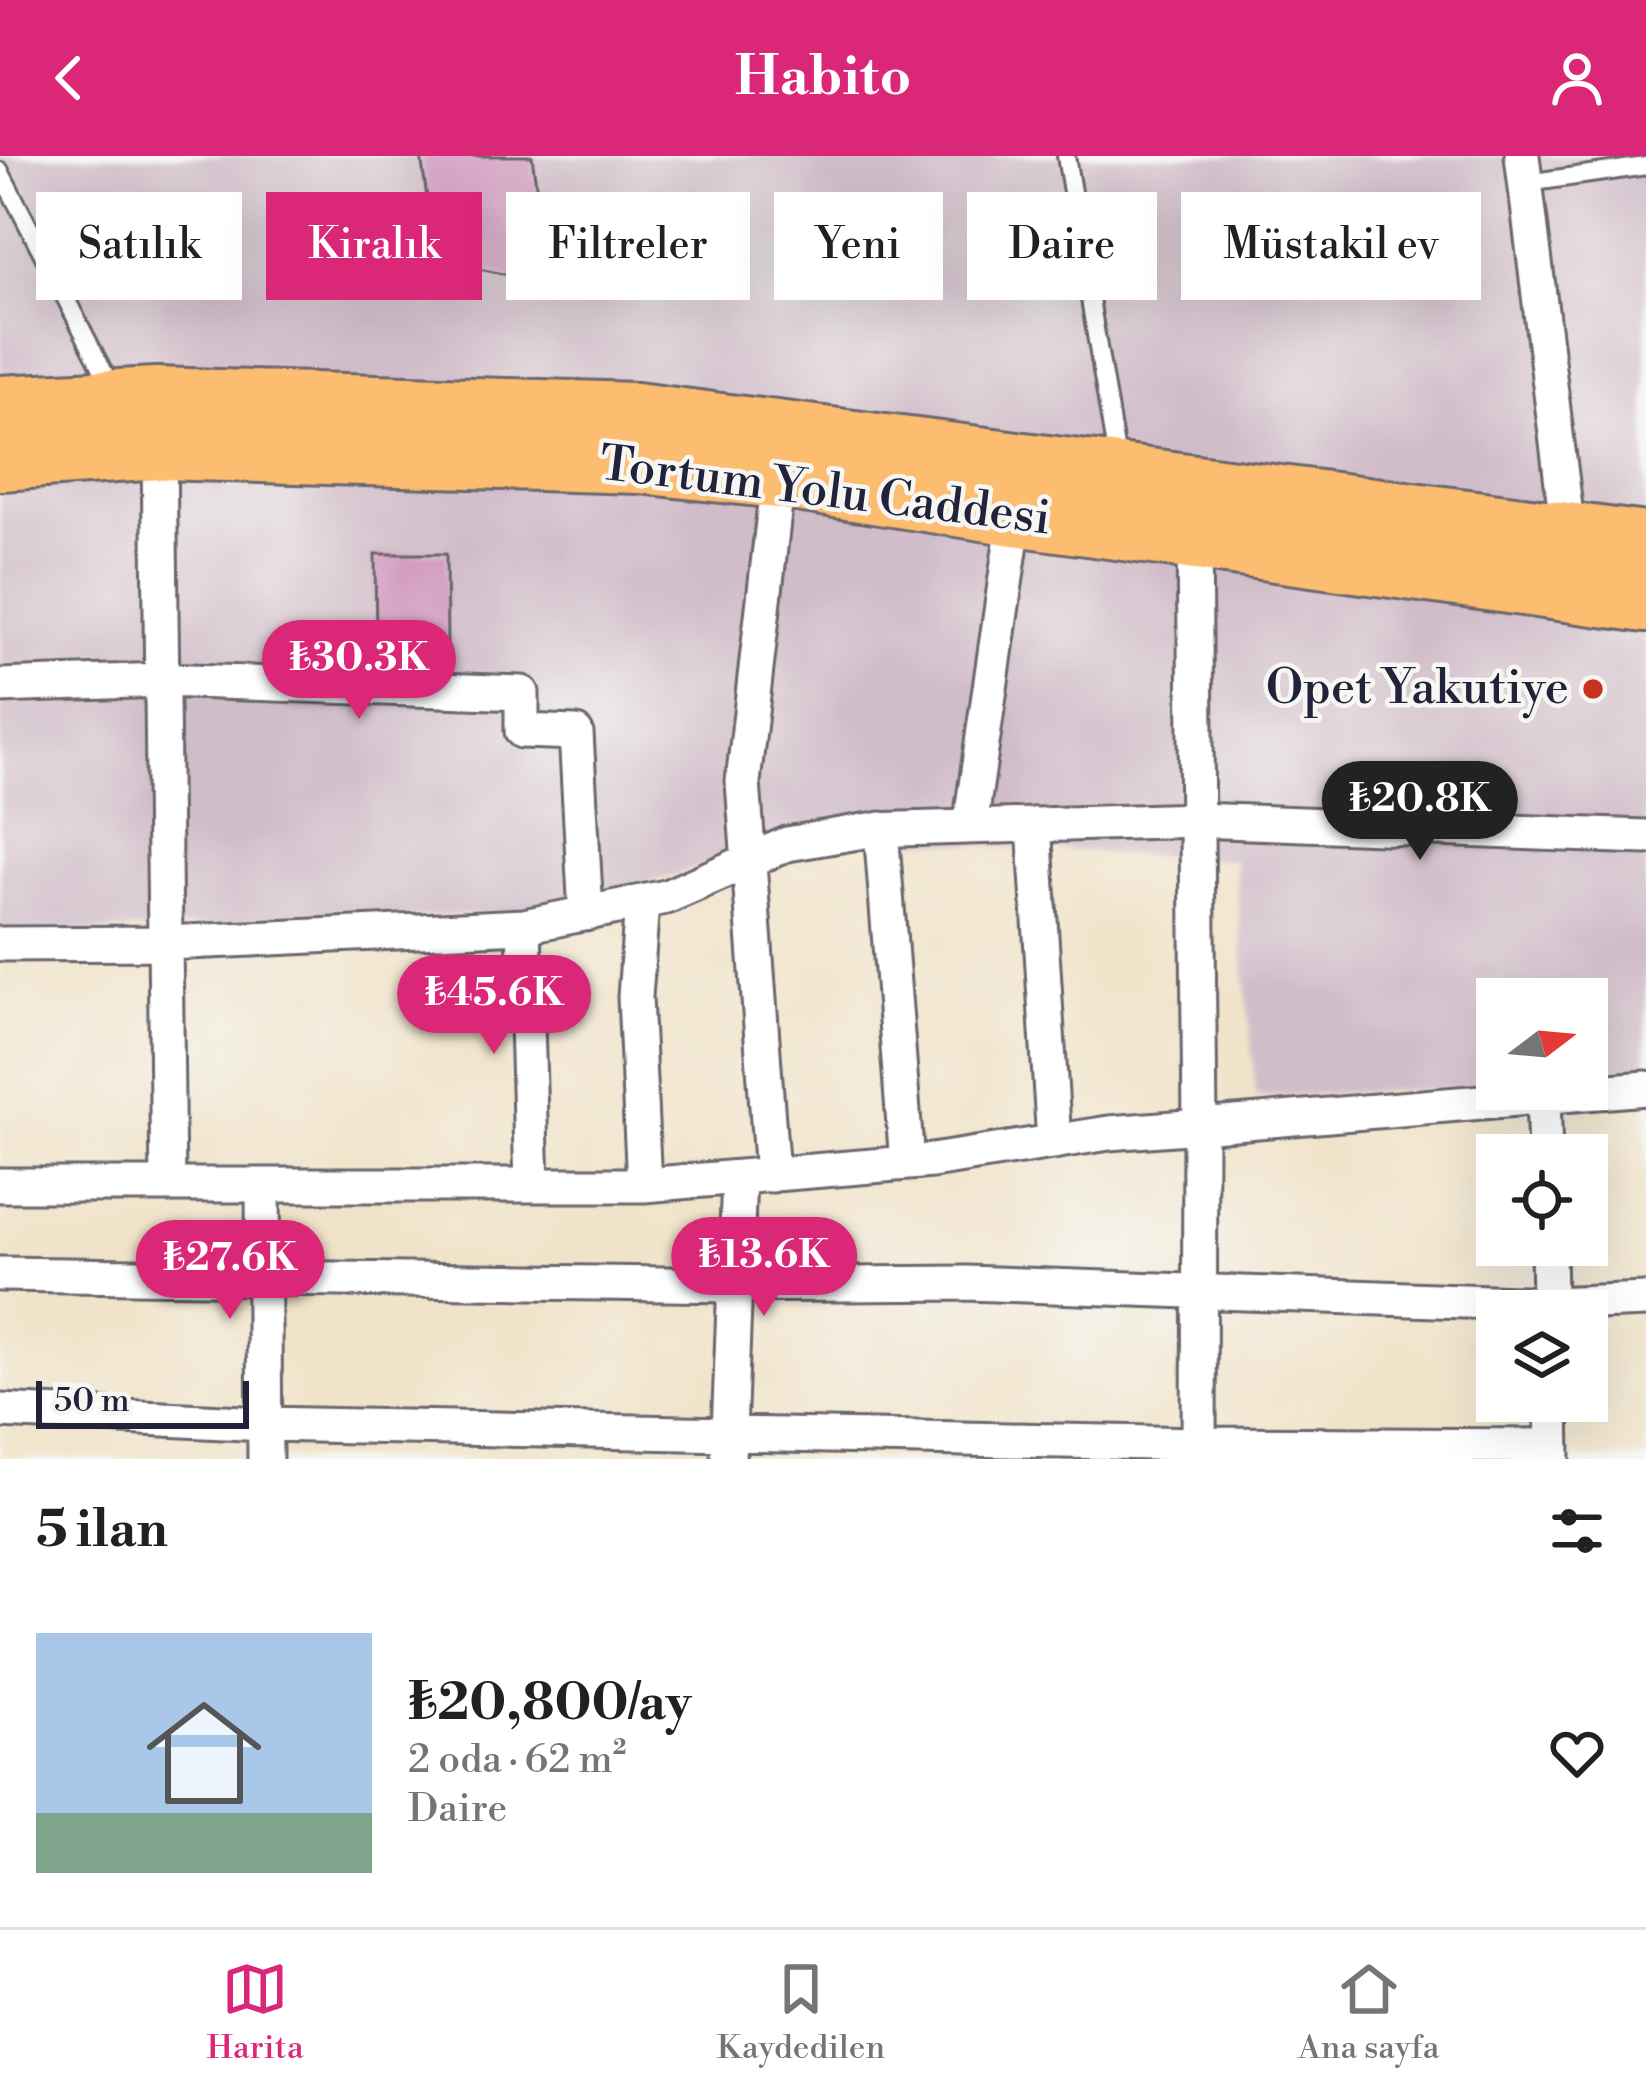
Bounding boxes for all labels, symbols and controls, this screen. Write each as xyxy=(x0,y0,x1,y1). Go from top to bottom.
text: Habito xyxy=(735,44,911,112)
icon: back xyxy=(36,45,102,111)
icon: person xyxy=(1544,45,1610,111)
chip: Satılık xyxy=(36,192,242,300)
chip: Kiralık xyxy=(266,192,482,300)
chip: Filtreler xyxy=(506,192,750,300)
chip: Yeni xyxy=(774,192,943,300)
chip: Daire xyxy=(967,192,1157,300)
chip: Müstakil ev xyxy=(1181,192,1481,300)
street label: Tortum Yolu Caddesi xyxy=(596,435,1054,549)
pin: ₺30.3K xyxy=(261,620,457,722)
text: ₺30.3K xyxy=(289,634,429,683)
place label: Opet Yakutiye xyxy=(1266,659,1569,719)
marker: Opet Yakutiye xyxy=(1580,676,1606,702)
pin: ₺20.8K xyxy=(1322,761,1518,863)
text: ₺20.8K xyxy=(1349,775,1491,824)
pin: ₺45.6K xyxy=(396,955,592,1057)
text: ₺45.6K xyxy=(424,969,564,1018)
north arrow xyxy=(1476,978,1608,1110)
map controls xyxy=(1476,978,1608,1422)
button: locate xyxy=(1476,1134,1608,1266)
pin: ₺13.6K xyxy=(666,1217,862,1319)
pin: ₺27.6K xyxy=(132,1220,328,1322)
text: ₺13.6K xyxy=(698,1231,830,1280)
text: ₺27.6K xyxy=(163,1234,297,1283)
button: layers xyxy=(1476,1290,1608,1422)
scale bar xyxy=(36,1375,249,1428)
text: 50 m xyxy=(54,1381,130,1422)
icon: filters xyxy=(1544,1498,1610,1564)
text: 5 ilan xyxy=(36,1499,168,1563)
text: ₺20,800/ay xyxy=(408,1672,692,1736)
icon: home xyxy=(132,1681,276,1825)
icon: heart xyxy=(1544,1720,1610,1786)
text: 2 oda · 62 m² xyxy=(408,1736,626,1785)
text: Daire xyxy=(408,1785,507,1834)
tab: Harita xyxy=(206,1956,304,2069)
tab: Kaydedilen xyxy=(717,1956,885,2069)
tab: Ana sayfa xyxy=(1298,1956,1439,2069)

